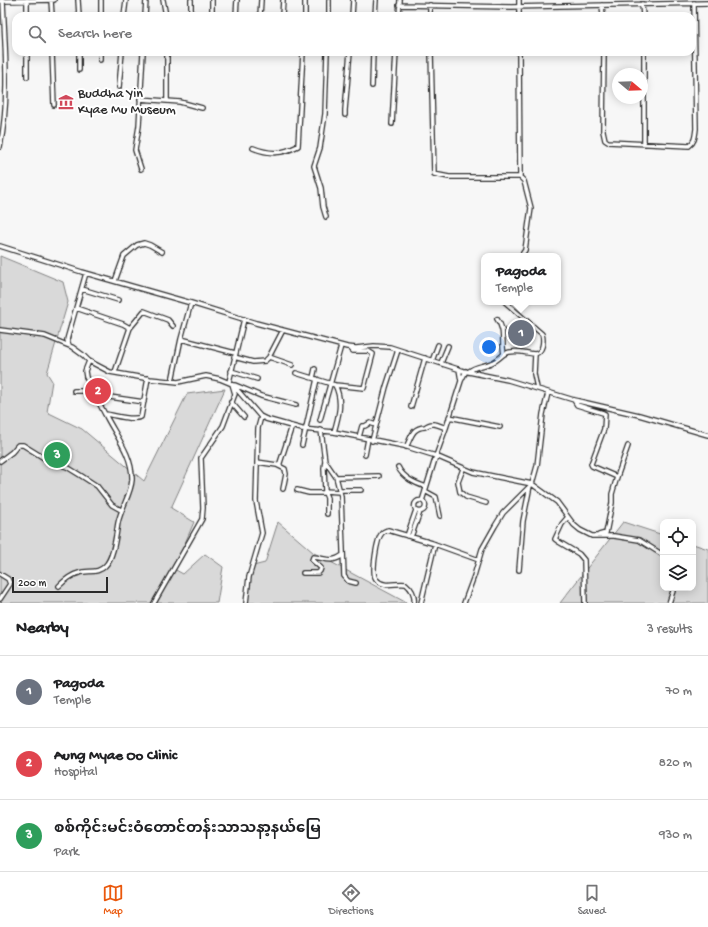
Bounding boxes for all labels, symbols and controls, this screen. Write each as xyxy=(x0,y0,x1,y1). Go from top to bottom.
search box xyxy=(12,12,696,56)
icon: search xyxy=(26,23,48,45)
text: Search here xyxy=(58,25,132,43)
north arrow xyxy=(612,68,648,104)
place label: Buddha Yin Kyae Mu Museum xyxy=(77,86,176,119)
museum icon: Buddha Yin Kyae Mu Museum xyxy=(57,93,75,111)
popup xyxy=(481,253,561,305)
text: Pagoda xyxy=(496,263,546,281)
text: Temple xyxy=(496,281,533,296)
pin: 1 xyxy=(508,318,534,348)
your location xyxy=(479,337,499,357)
pin: 2 xyxy=(85,376,111,406)
pin: 3 xyxy=(44,440,70,470)
map controls xyxy=(660,519,696,591)
button: locate xyxy=(660,519,696,555)
button: layers xyxy=(660,555,696,591)
scale bar xyxy=(12,575,108,594)
text: 200 m xyxy=(18,578,46,590)
text: Nearby xyxy=(16,619,69,639)
text: 3 results xyxy=(647,622,692,637)
text: Pagoda xyxy=(54,675,104,693)
text: 1 xyxy=(26,684,32,699)
text: 70 m xyxy=(666,684,692,699)
text: Temple xyxy=(54,693,91,708)
text: Aung Myae Oo Clinic xyxy=(54,747,177,765)
text: 2 xyxy=(26,756,32,771)
text: 820 m xyxy=(659,756,692,771)
text: Hospital xyxy=(54,765,98,780)
text: စစ်ကိုင်းမင်းဝံတောင်တန်းသာသနာ့နယ်မြေ xyxy=(54,820,321,838)
text: 3 xyxy=(26,828,32,843)
text: 930 m xyxy=(659,828,692,843)
text: Park xyxy=(54,845,79,860)
tab: Map xyxy=(102,882,124,918)
tab: Directions xyxy=(329,882,373,918)
tab: Saved xyxy=(578,882,606,918)

